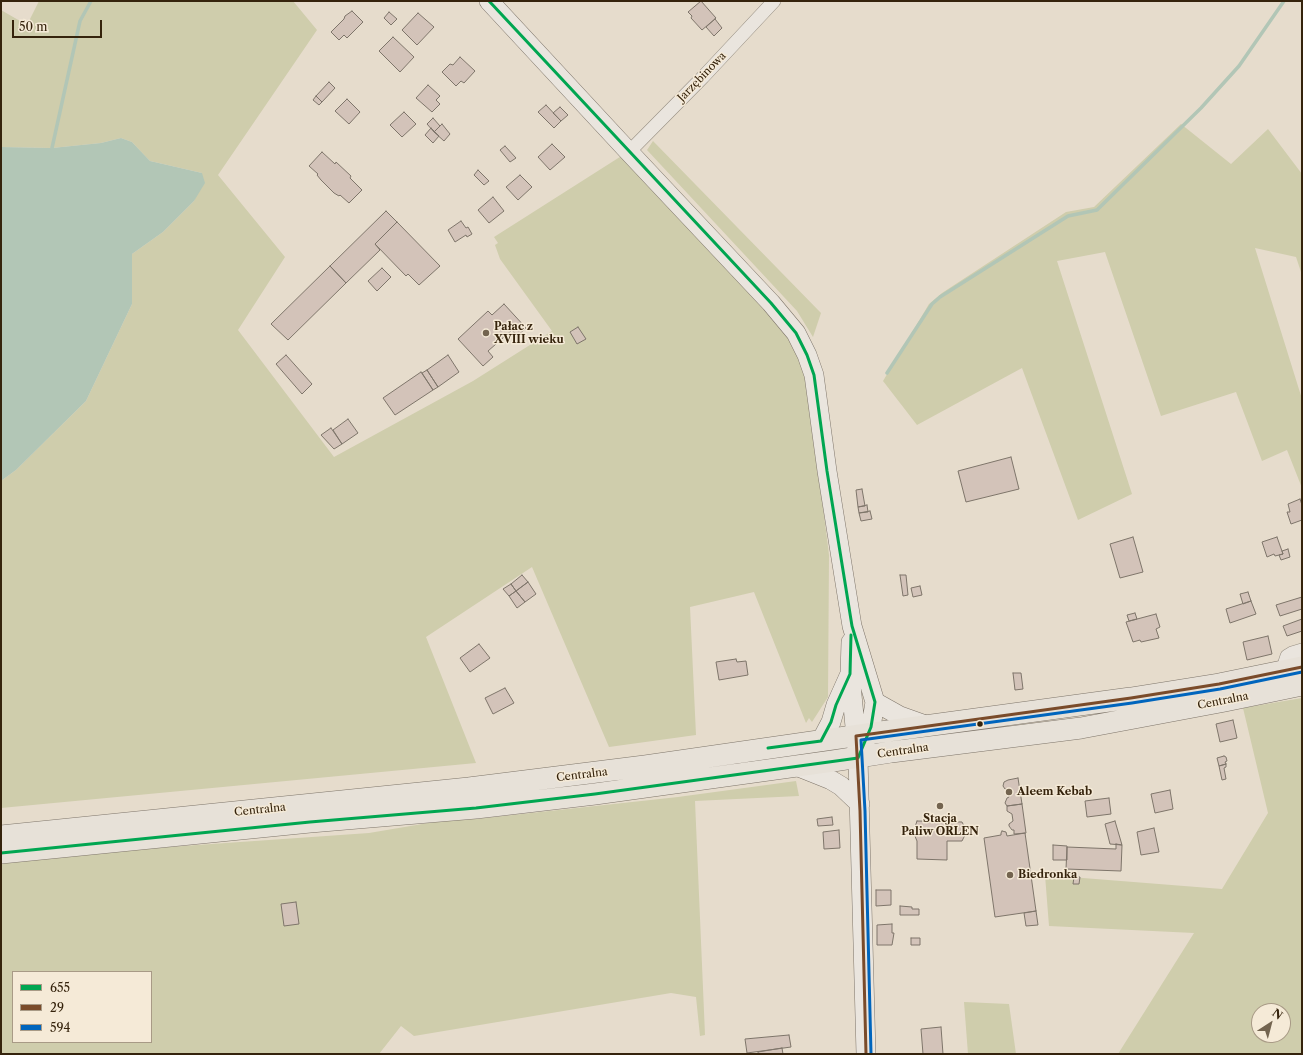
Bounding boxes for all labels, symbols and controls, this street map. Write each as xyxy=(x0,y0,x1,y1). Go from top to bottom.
scale bar xyxy=(14,12,104,38)
text: 50 m xyxy=(19,19,48,34)
street label: Jarzębinowa xyxy=(675,49,729,105)
place label: Pałac z XVIII wieku xyxy=(494,320,564,346)
marker: Pałac z XVIII wieku xyxy=(481,328,491,338)
street label: Centralna xyxy=(1196,690,1250,712)
unlabelled marker xyxy=(975,719,985,729)
street label: Centralna xyxy=(876,741,930,761)
street label: Centralna xyxy=(556,765,608,785)
place label: Aleem Kebab xyxy=(1017,785,1092,799)
marker: Aleem Kebab xyxy=(1004,787,1014,797)
street label: Centralna xyxy=(234,801,286,819)
marker: Stacja Paliw ORLEN xyxy=(935,801,945,811)
place label: Stacja Paliw ORLEN xyxy=(901,812,979,838)
place label: Biedronka xyxy=(1018,868,1077,882)
marker: Biedronka xyxy=(1005,870,1015,880)
legend xyxy=(12,971,152,1043)
text: 655 xyxy=(50,980,70,995)
text: 29 xyxy=(50,1000,64,1015)
north arrow xyxy=(1251,1003,1291,1043)
text: N xyxy=(1269,1006,1285,1023)
text: 594 xyxy=(50,1020,70,1035)

